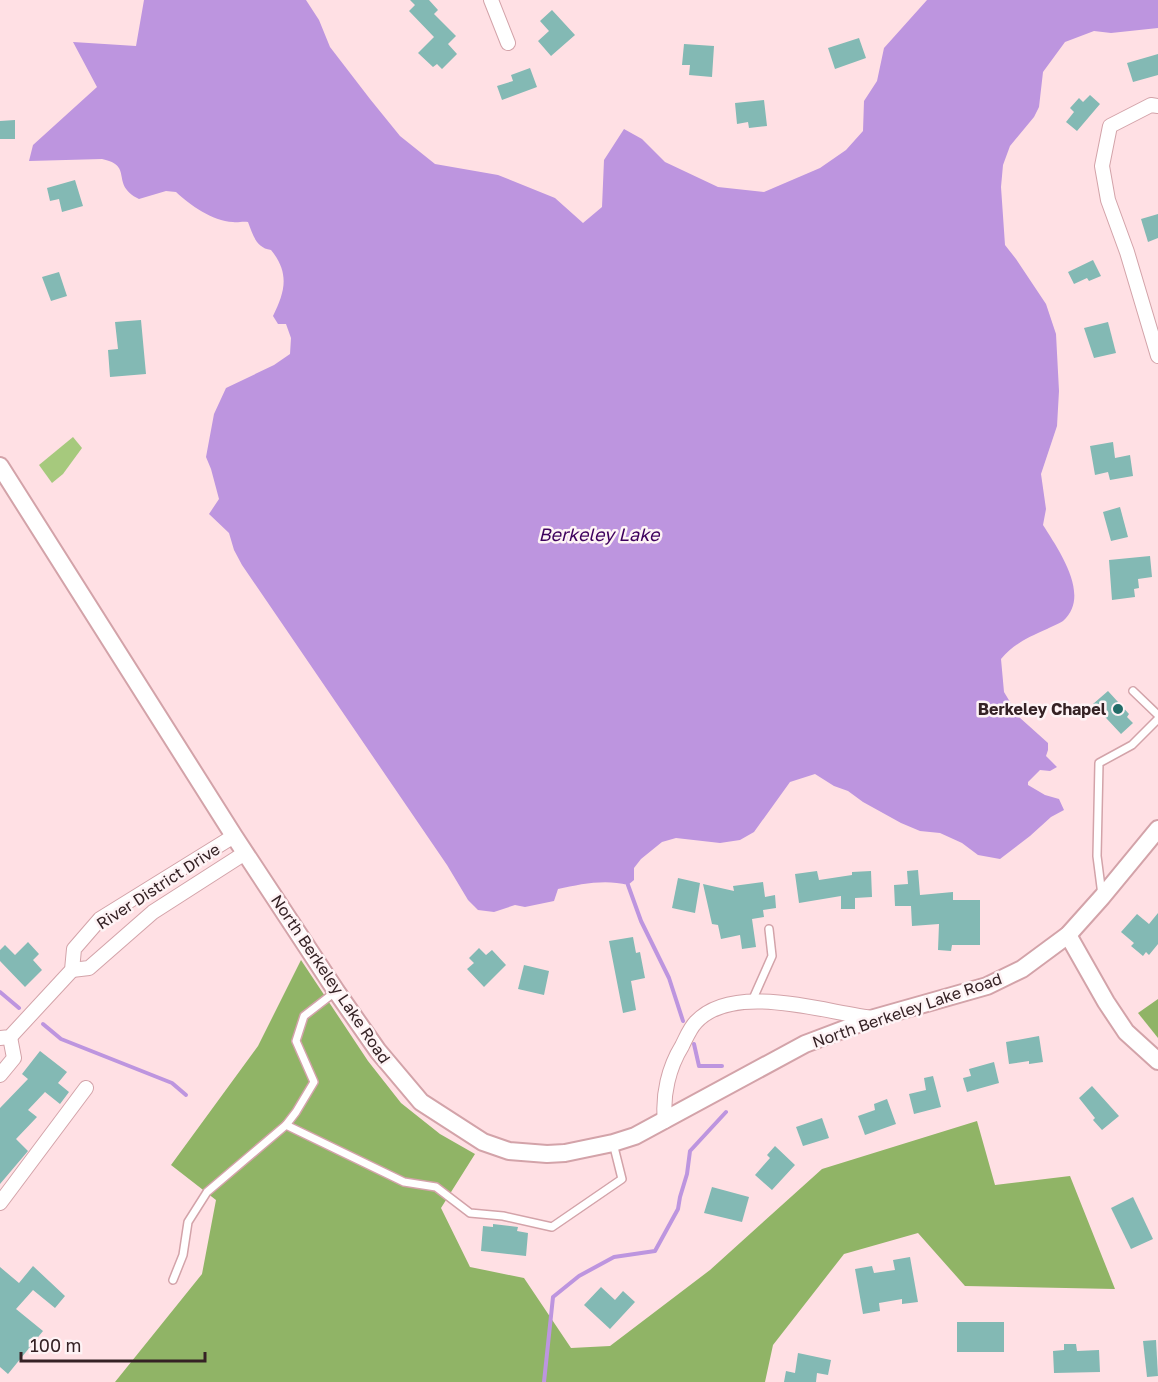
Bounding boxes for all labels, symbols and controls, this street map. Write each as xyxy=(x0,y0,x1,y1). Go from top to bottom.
water label: Berkeley Lake xyxy=(539,523,661,545)
place label: Berkeley Chapel xyxy=(978,699,1107,719)
marker: Berkeley Chapel xyxy=(1111,702,1125,716)
street label: River District Drive xyxy=(93,839,223,933)
street label: North Berkeley Lake Road xyxy=(267,891,395,1067)
street label: North Berkeley Lake Road xyxy=(810,968,1004,1052)
scale bar xyxy=(21,1325,206,1363)
text: 100 m xyxy=(30,1334,81,1356)

